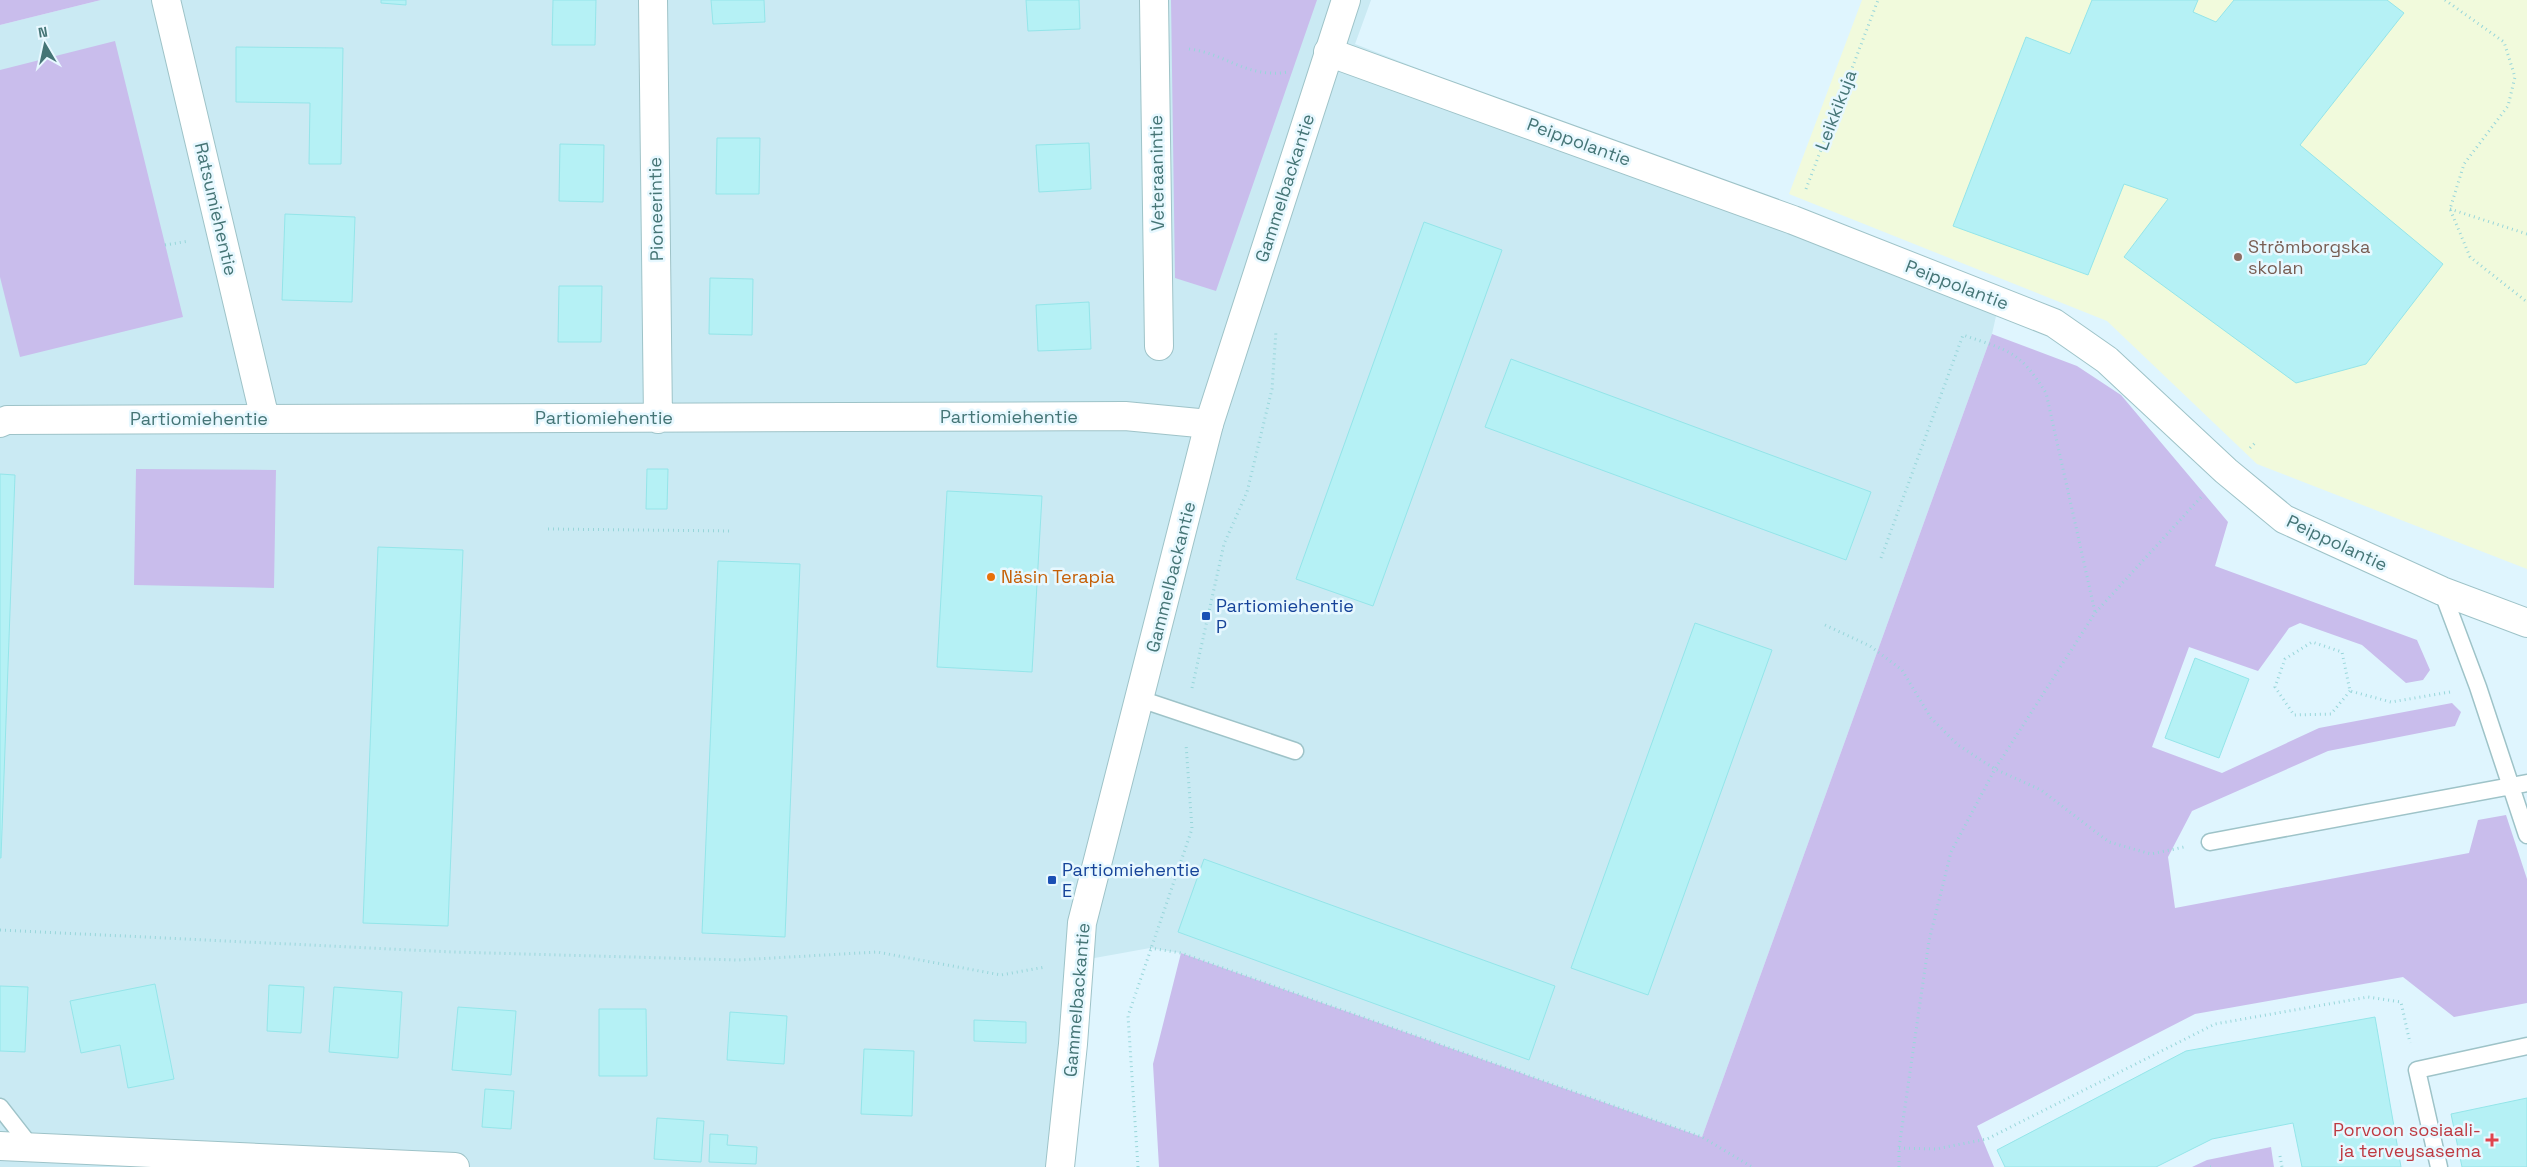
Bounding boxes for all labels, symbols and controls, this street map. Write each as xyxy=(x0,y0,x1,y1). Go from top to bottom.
north arrow xyxy=(20,20,70,70)
text: N xyxy=(37,23,49,42)
street label: Leikkikuja xyxy=(1810,66,1861,153)
street label: Gammelbackantie xyxy=(1250,111,1319,265)
street label: Peippolantie xyxy=(1524,112,1634,171)
street label: Veteraanintie xyxy=(1144,115,1169,231)
street label: Ratsumiehentie xyxy=(190,140,243,278)
street label: Pioneerintie xyxy=(643,157,668,261)
place label: Strömborgska skolan xyxy=(2248,235,2370,279)
marker: Strömborgska skolan xyxy=(2232,251,2244,263)
street label: Peippolantie xyxy=(1902,254,2012,315)
street label: Partiomiehentie xyxy=(940,405,1078,428)
street label: Partiomiehentie xyxy=(535,406,673,429)
street label: Partiomiehentie xyxy=(130,407,268,430)
street label: Gammelbackantie xyxy=(1141,499,1200,655)
street label: Peippolantie xyxy=(2283,509,2391,576)
place label: Näsin Terapia xyxy=(1001,565,1115,588)
marker: Näsin Terapia xyxy=(985,571,997,583)
place label: Partiomiehentie P xyxy=(1216,594,1354,638)
marker: Partiomiehentie P xyxy=(1200,610,1212,622)
place label: Partiomiehentie E xyxy=(1062,858,1200,902)
marker: Partiomiehentie E xyxy=(1046,874,1058,886)
street label: Gammelbackantie xyxy=(1058,922,1095,1078)
place label: Porvoon sosiaali- ja terveysasema xyxy=(2333,1118,2481,1162)
marker: Porvoon sosiaali- ja terveysasema xyxy=(2485,1133,2499,1147)

